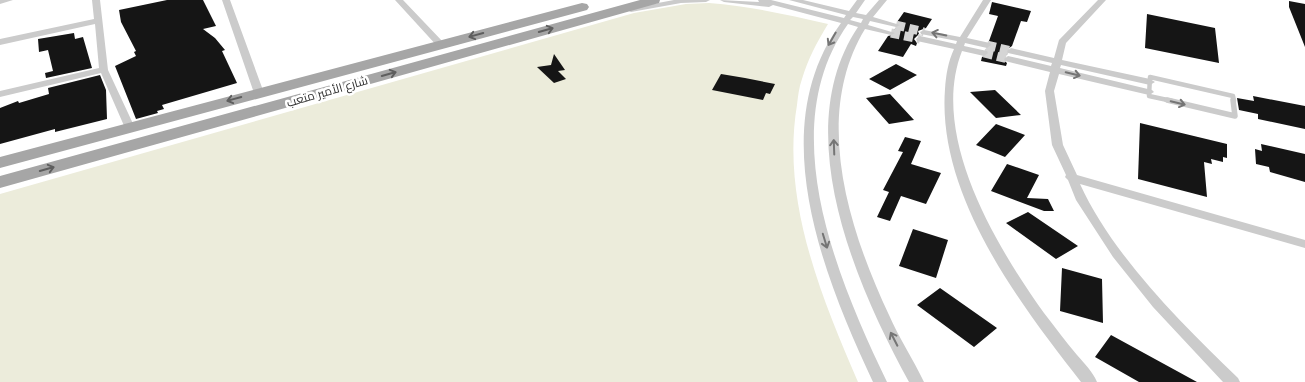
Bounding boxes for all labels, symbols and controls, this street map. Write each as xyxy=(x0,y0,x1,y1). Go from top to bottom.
one-way arrow xyxy=(537,25,553,35)
one-way arrow xyxy=(931,29,947,39)
one-way arrow xyxy=(468,31,484,40)
one-way arrow xyxy=(827,31,837,46)
one-way arrow xyxy=(381,68,397,78)
one-way arrow xyxy=(1064,70,1080,79)
street label: شارع الأمير متعب xyxy=(285,72,370,111)
one-way arrow xyxy=(227,95,243,105)
one-way arrow xyxy=(1170,99,1186,108)
one-way arrow xyxy=(830,139,839,155)
one-way arrow xyxy=(39,163,55,173)
one-way arrow xyxy=(820,233,830,249)
one-way arrow xyxy=(889,332,898,347)

